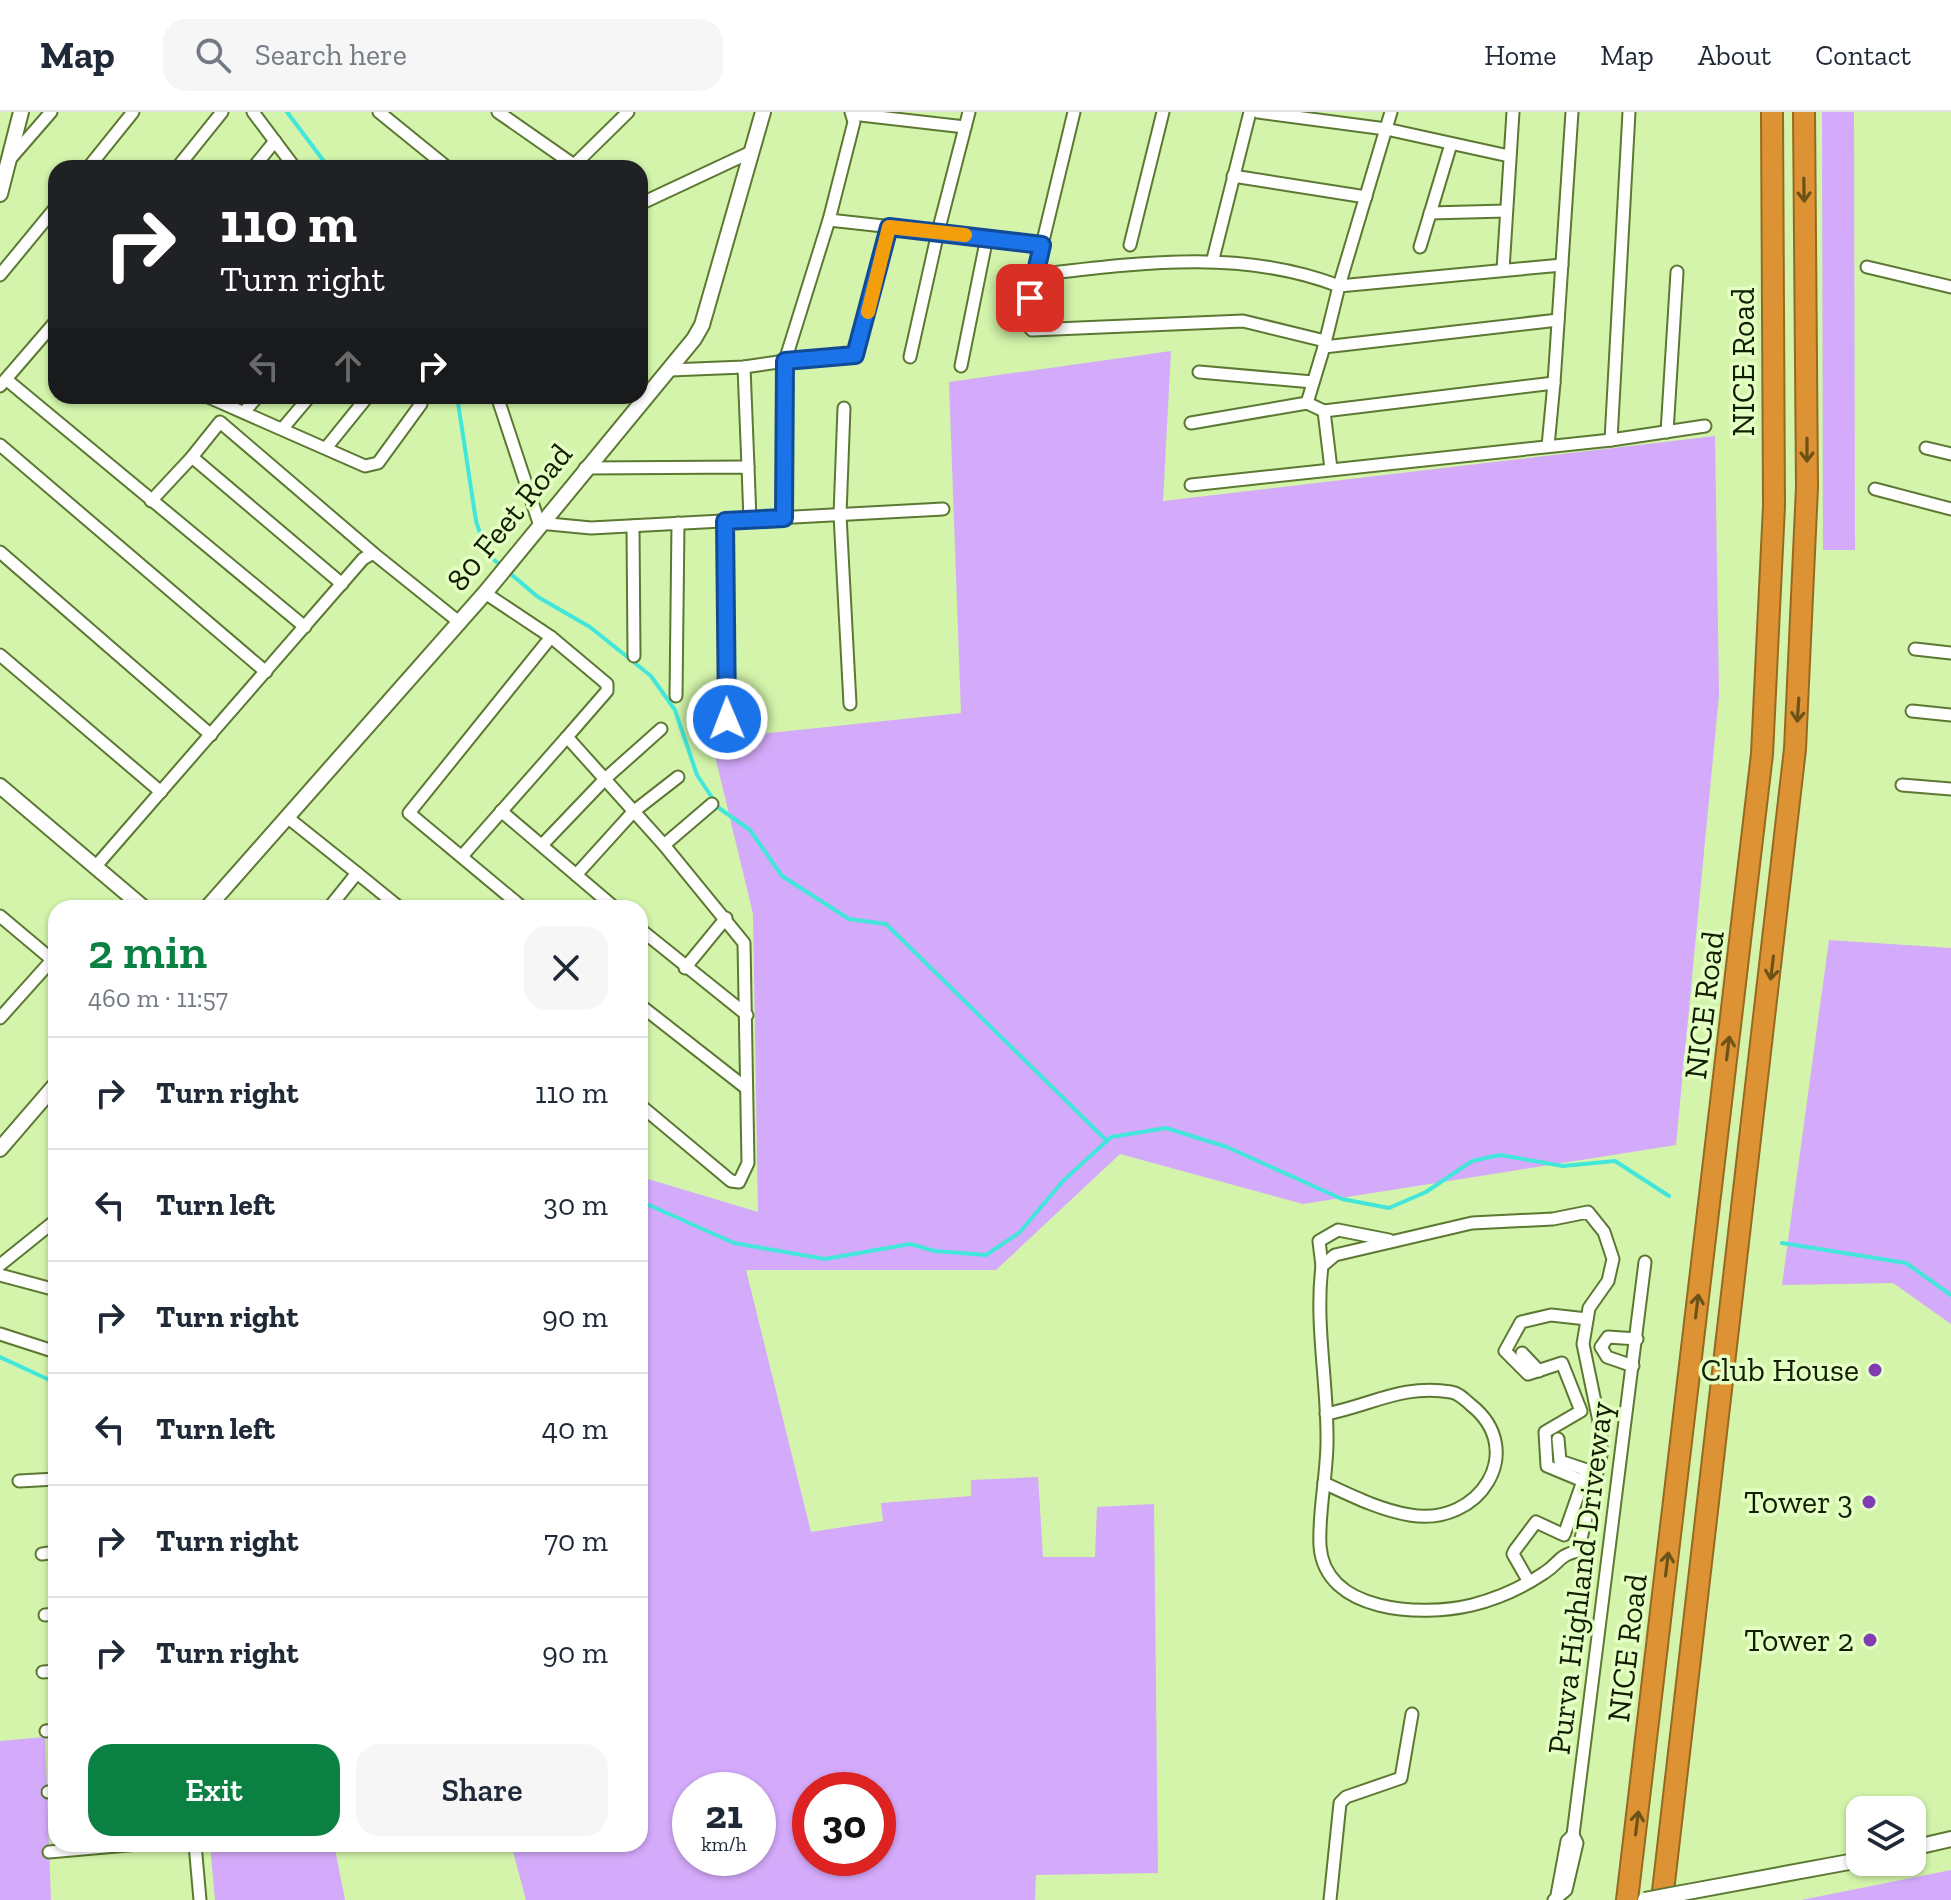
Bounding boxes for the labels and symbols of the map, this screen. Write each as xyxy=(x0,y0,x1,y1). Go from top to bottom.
one-way arrow xyxy=(1797,176,1812,203)
pin xyxy=(996,264,1064,332)
street label: NICE Road xyxy=(1724,287,1762,437)
street label: 80 Feet Road xyxy=(438,435,580,598)
one-way arrow xyxy=(1799,436,1815,463)
position arrow xyxy=(685,677,769,761)
one-way arrow xyxy=(1790,696,1805,723)
street label: NICE Road xyxy=(1676,928,1732,1081)
one-way arrow xyxy=(1764,955,1779,981)
one-way arrow xyxy=(1721,1035,1736,1062)
one-way arrow xyxy=(1690,1293,1705,1320)
place label: Club House xyxy=(1701,1351,1859,1389)
marker: Club House xyxy=(1866,1361,1884,1379)
street label: Purva Highland Driveway xyxy=(1539,1399,1621,1757)
place label: Tower 3 xyxy=(1744,1483,1853,1521)
marker: Tower 3 xyxy=(1860,1493,1878,1511)
one-way arrow xyxy=(1660,1552,1675,1577)
street label: NICE Road xyxy=(1599,1571,1655,1724)
place label: Tower 2 xyxy=(1744,1621,1854,1659)
marker: Tower 2 xyxy=(1861,1631,1879,1649)
speed limit sign: 30 xyxy=(792,1772,896,1876)
one-way arrow xyxy=(1629,1810,1644,1836)

